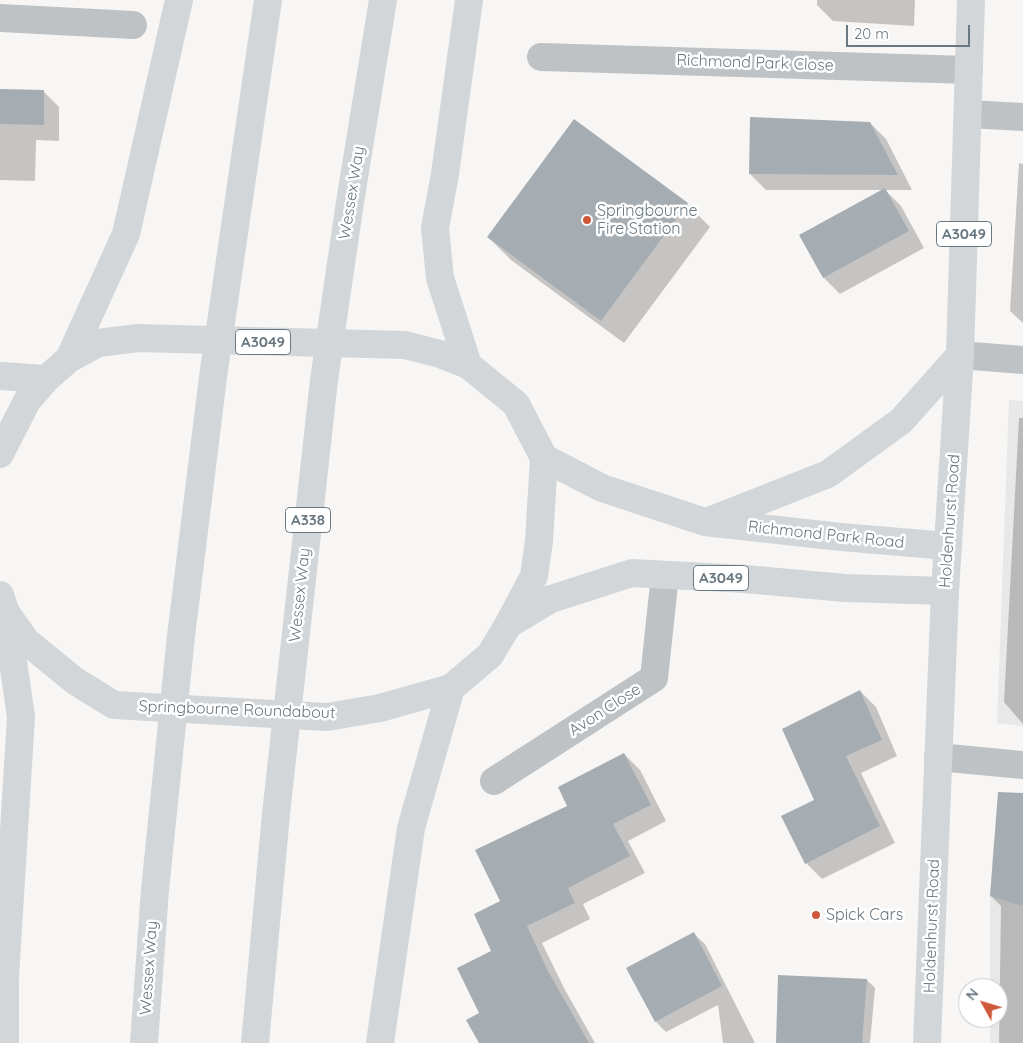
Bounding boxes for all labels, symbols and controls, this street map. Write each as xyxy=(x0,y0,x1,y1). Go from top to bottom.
scale bar xyxy=(848,15,972,47)
text: 20 m xyxy=(854,24,889,43)
street label: Richmond Park Close xyxy=(676,51,834,75)
street label: Wessex Way xyxy=(335,145,369,241)
place label: Springbourne Fire Station xyxy=(597,201,697,239)
marker: Springbourne Fire Station xyxy=(581,214,593,226)
road number: A3049 xyxy=(936,222,992,246)
road number: A3049 xyxy=(236,330,290,354)
street label: Holdenhurst Road xyxy=(936,453,964,589)
road number: A338 xyxy=(286,508,330,532)
street label: Richmond Park Road xyxy=(747,517,905,553)
street label: Wessex Way xyxy=(286,547,314,643)
road number: A3049 xyxy=(694,566,748,590)
street label: Avon Close xyxy=(565,680,645,740)
street label: Springbourne Roundabout xyxy=(138,697,336,723)
street label: Holdenhurst Road xyxy=(920,859,944,993)
place label: Spick Cars xyxy=(826,905,903,925)
marker: Spick Cars xyxy=(810,909,822,921)
street label: Wessex Way xyxy=(136,920,162,1016)
north arrow xyxy=(958,978,1008,1028)
text: N xyxy=(962,985,982,1004)

